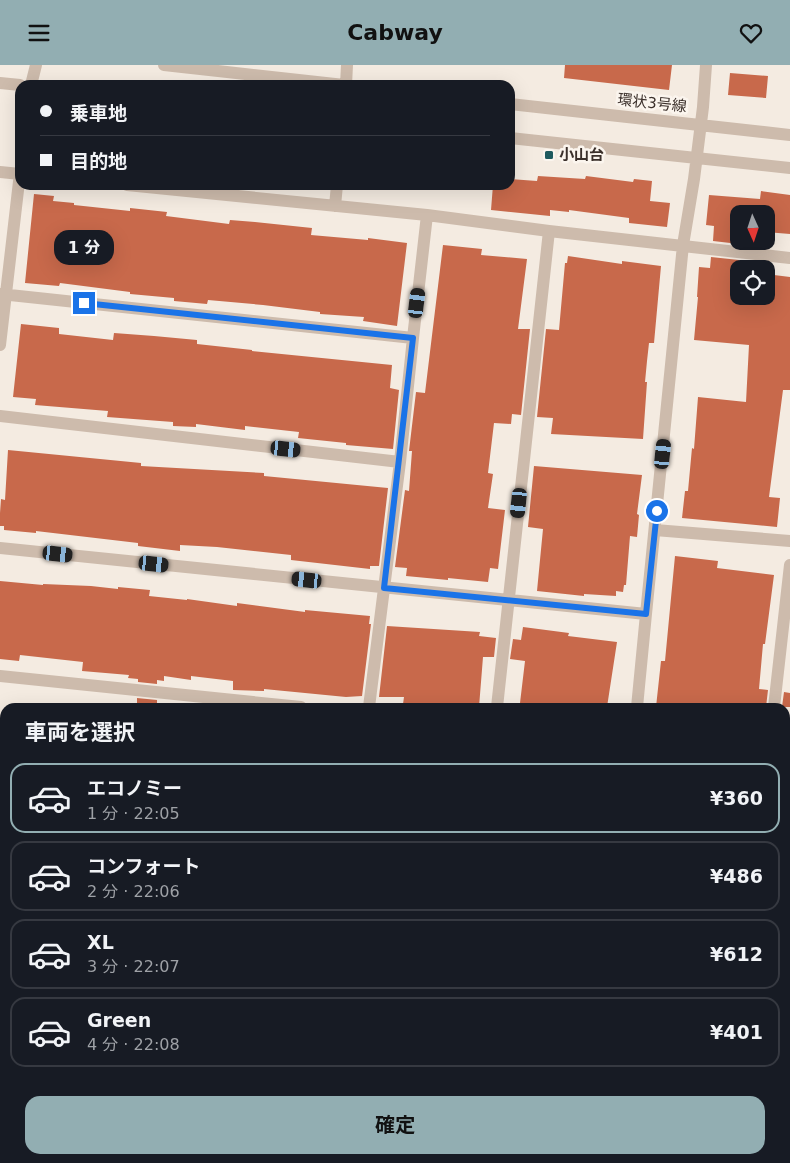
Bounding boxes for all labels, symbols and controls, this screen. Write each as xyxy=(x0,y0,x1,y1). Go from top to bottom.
icon: menu xyxy=(25,19,53,47)
icon: heart xyxy=(737,19,765,47)
text: Cabway xyxy=(347,20,443,45)
street label: 環状3号線 xyxy=(616,90,688,116)
text: 乗車地 xyxy=(70,102,127,124)
place label: 小山台 xyxy=(559,146,604,164)
marker: 小山台 xyxy=(543,149,555,161)
text: 目的地 xyxy=(70,150,127,172)
north arrow xyxy=(730,205,775,250)
map controls xyxy=(730,205,775,305)
callout: 1 分 xyxy=(54,231,114,265)
text: 1 分 xyxy=(68,238,100,257)
button: locate xyxy=(730,260,775,305)
car xyxy=(407,287,426,319)
route end xyxy=(73,292,95,314)
car xyxy=(653,438,672,470)
car xyxy=(270,440,301,458)
car xyxy=(509,487,528,519)
route start xyxy=(646,500,668,522)
car xyxy=(42,545,73,563)
car xyxy=(138,555,169,573)
car xyxy=(291,571,322,589)
text: 車両を選択 xyxy=(25,720,135,745)
icon: car xyxy=(27,776,72,821)
text: エコノミー xyxy=(87,777,182,799)
text: ¥360 xyxy=(710,787,763,809)
text: 1 分 · 22:05 xyxy=(87,804,180,823)
icon: car xyxy=(27,854,72,899)
text: コンフォート xyxy=(87,855,200,877)
text: ¥486 xyxy=(710,865,763,887)
text: 2 分 · 22:06 xyxy=(87,882,180,901)
text: XL xyxy=(87,931,114,953)
icon: car xyxy=(27,932,72,977)
text: ¥612 xyxy=(710,943,763,965)
text: 3 分 · 22:07 xyxy=(87,957,180,976)
text: Green xyxy=(87,1009,151,1031)
icon: car xyxy=(27,1010,72,1055)
text: ¥401 xyxy=(710,1021,763,1043)
text: 4 分 · 22:08 xyxy=(87,1035,180,1054)
button: 確定 xyxy=(25,1096,765,1154)

